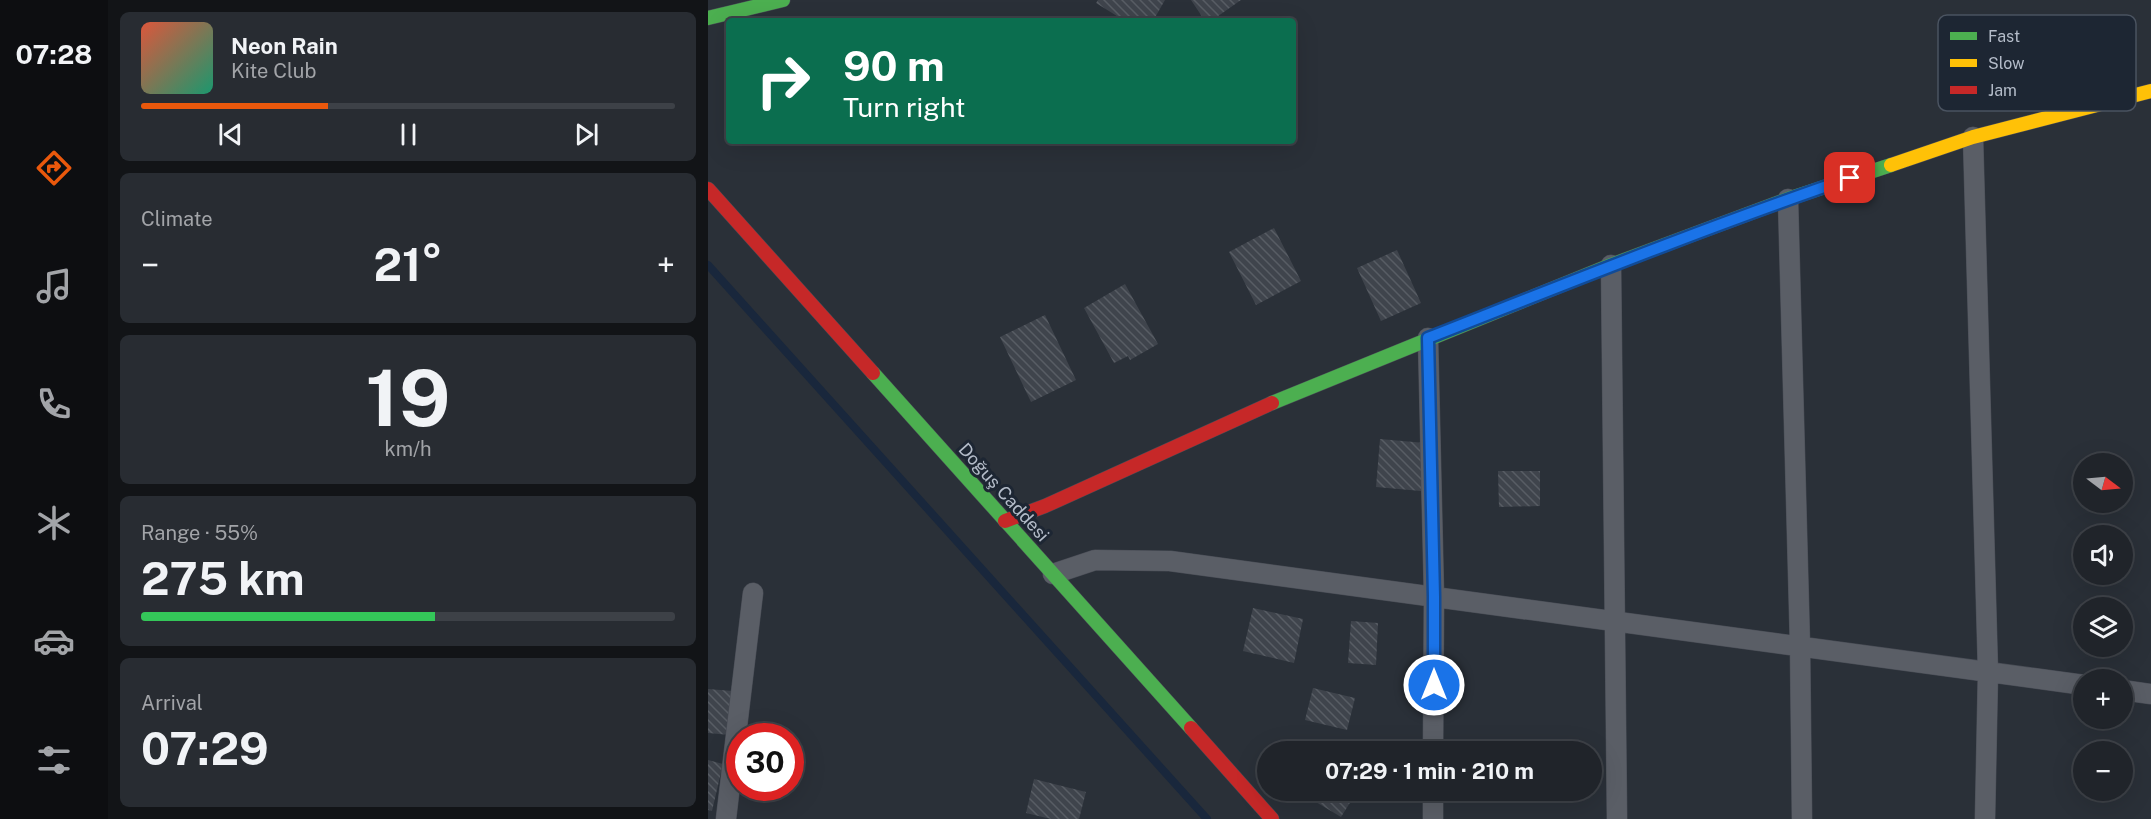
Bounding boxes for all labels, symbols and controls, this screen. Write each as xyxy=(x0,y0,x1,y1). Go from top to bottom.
legend xyxy=(1938,15,2136,111)
text: Fast xyxy=(1988,27,2020,46)
text: Neon Rain xyxy=(231,33,338,59)
text: 07:28 xyxy=(16,38,92,70)
text: 90 m xyxy=(843,41,945,90)
icon: right xyxy=(744,42,822,120)
text: Slow xyxy=(1988,54,2025,73)
text: Kite Club xyxy=(231,59,316,83)
text: Jam xyxy=(1988,81,2017,100)
text: Turn right xyxy=(843,91,966,123)
icon: previous xyxy=(214,118,247,151)
icon: pause xyxy=(392,118,425,151)
icon: next xyxy=(570,118,603,151)
icon: directions xyxy=(33,147,75,189)
pin xyxy=(1824,152,1875,203)
icon: arrive xyxy=(1833,161,1866,194)
text: Climate xyxy=(141,207,213,231)
text: 21° xyxy=(373,238,443,291)
text: − xyxy=(141,246,159,284)
text: + xyxy=(657,246,675,284)
icon: music xyxy=(33,265,75,307)
text: 19 xyxy=(366,352,450,444)
icon: phone xyxy=(33,383,75,425)
text: km/h xyxy=(384,437,432,461)
street label: Doğuş Caddesi xyxy=(954,439,1054,545)
north arrow xyxy=(2073,453,2133,513)
map controls xyxy=(2073,453,2133,801)
icon: climate xyxy=(33,502,75,544)
text: Range · 55% xyxy=(141,521,258,545)
button: sound xyxy=(2073,525,2133,585)
text: 275 km xyxy=(141,552,305,605)
button: layers xyxy=(2073,597,2133,657)
icon: car xyxy=(33,620,75,662)
position arrow xyxy=(1402,653,1466,717)
button: + xyxy=(2073,669,2133,729)
text: Arrival xyxy=(141,691,203,715)
text: 07:29 xyxy=(141,722,269,775)
speed limit sign: 30 xyxy=(726,723,804,801)
icon: filters xyxy=(33,739,75,781)
button: − xyxy=(2073,741,2133,801)
text: 07:29 · 1 min · 210 m xyxy=(1325,758,1534,784)

